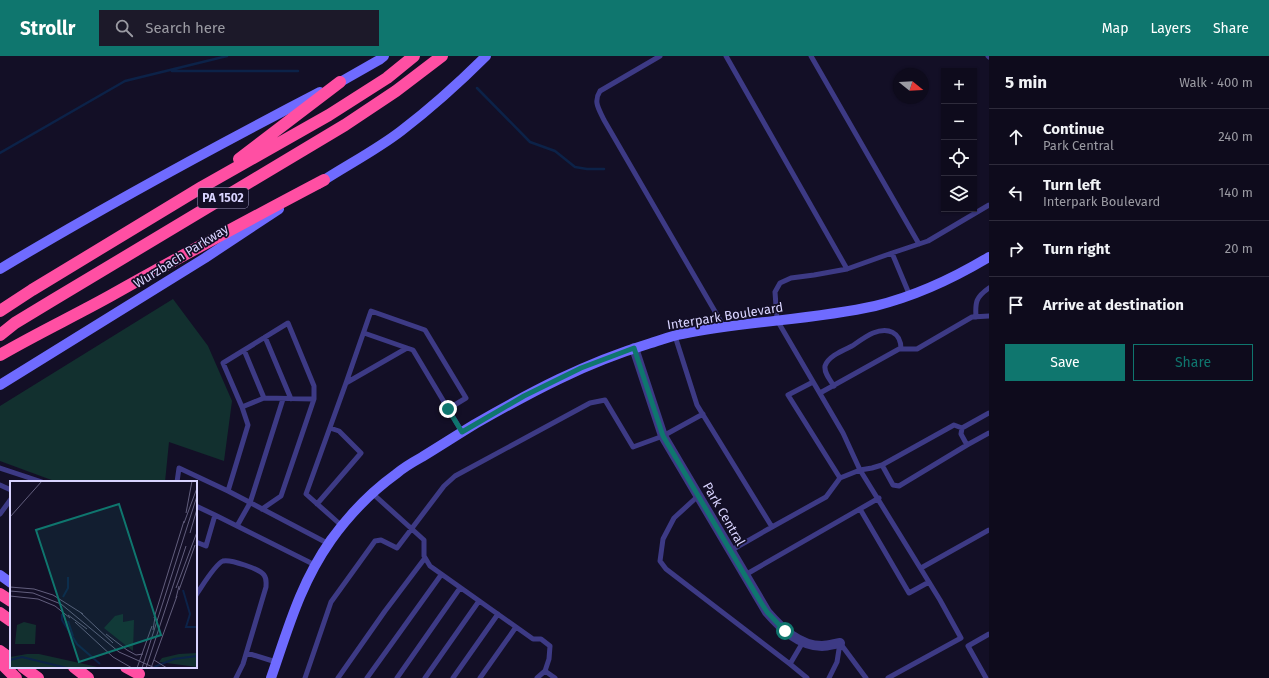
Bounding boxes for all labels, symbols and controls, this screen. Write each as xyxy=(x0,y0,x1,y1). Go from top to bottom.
search box xyxy=(99,10,379,46)
text: Strollr xyxy=(20,17,75,40)
icon: search xyxy=(113,17,135,39)
text: Search here xyxy=(145,19,225,37)
text: Map xyxy=(1102,20,1128,37)
text: Layers xyxy=(1150,20,1191,37)
text: Share xyxy=(1213,20,1249,37)
north arrow xyxy=(893,68,929,104)
map controls xyxy=(941,68,977,212)
button: + xyxy=(941,68,977,104)
text: 5 min xyxy=(1005,72,1047,93)
text: Walk · 400 m xyxy=(1179,75,1253,90)
button: − xyxy=(941,104,977,140)
text: Continue xyxy=(1043,120,1104,138)
icon: ahead xyxy=(1005,126,1027,148)
text: 240 m xyxy=(1218,129,1253,144)
text: Park Central xyxy=(1043,138,1114,153)
button: locate xyxy=(941,140,977,176)
button: layers xyxy=(941,176,977,212)
text: Turn left xyxy=(1043,176,1101,194)
icon: left xyxy=(1005,182,1027,204)
text: 140 m xyxy=(1219,185,1253,200)
road number: PA 1502 xyxy=(198,188,248,208)
text: Interpark Boulevard xyxy=(1043,194,1160,209)
street label: Wurzbach Parkway xyxy=(131,221,232,291)
icon: right xyxy=(1005,238,1027,260)
text: Turn right xyxy=(1043,240,1110,258)
text: 20 m xyxy=(1225,241,1253,256)
icon: arrive xyxy=(1005,294,1027,316)
text: Arrive at destination xyxy=(1043,296,1184,314)
street label: Interpark Boulevard xyxy=(666,299,784,333)
button: Save xyxy=(1005,344,1125,381)
button: Share xyxy=(1133,344,1253,381)
route end xyxy=(439,400,457,418)
street label: Park Central xyxy=(700,480,748,549)
inset map xyxy=(10,481,197,668)
route start xyxy=(776,622,794,640)

